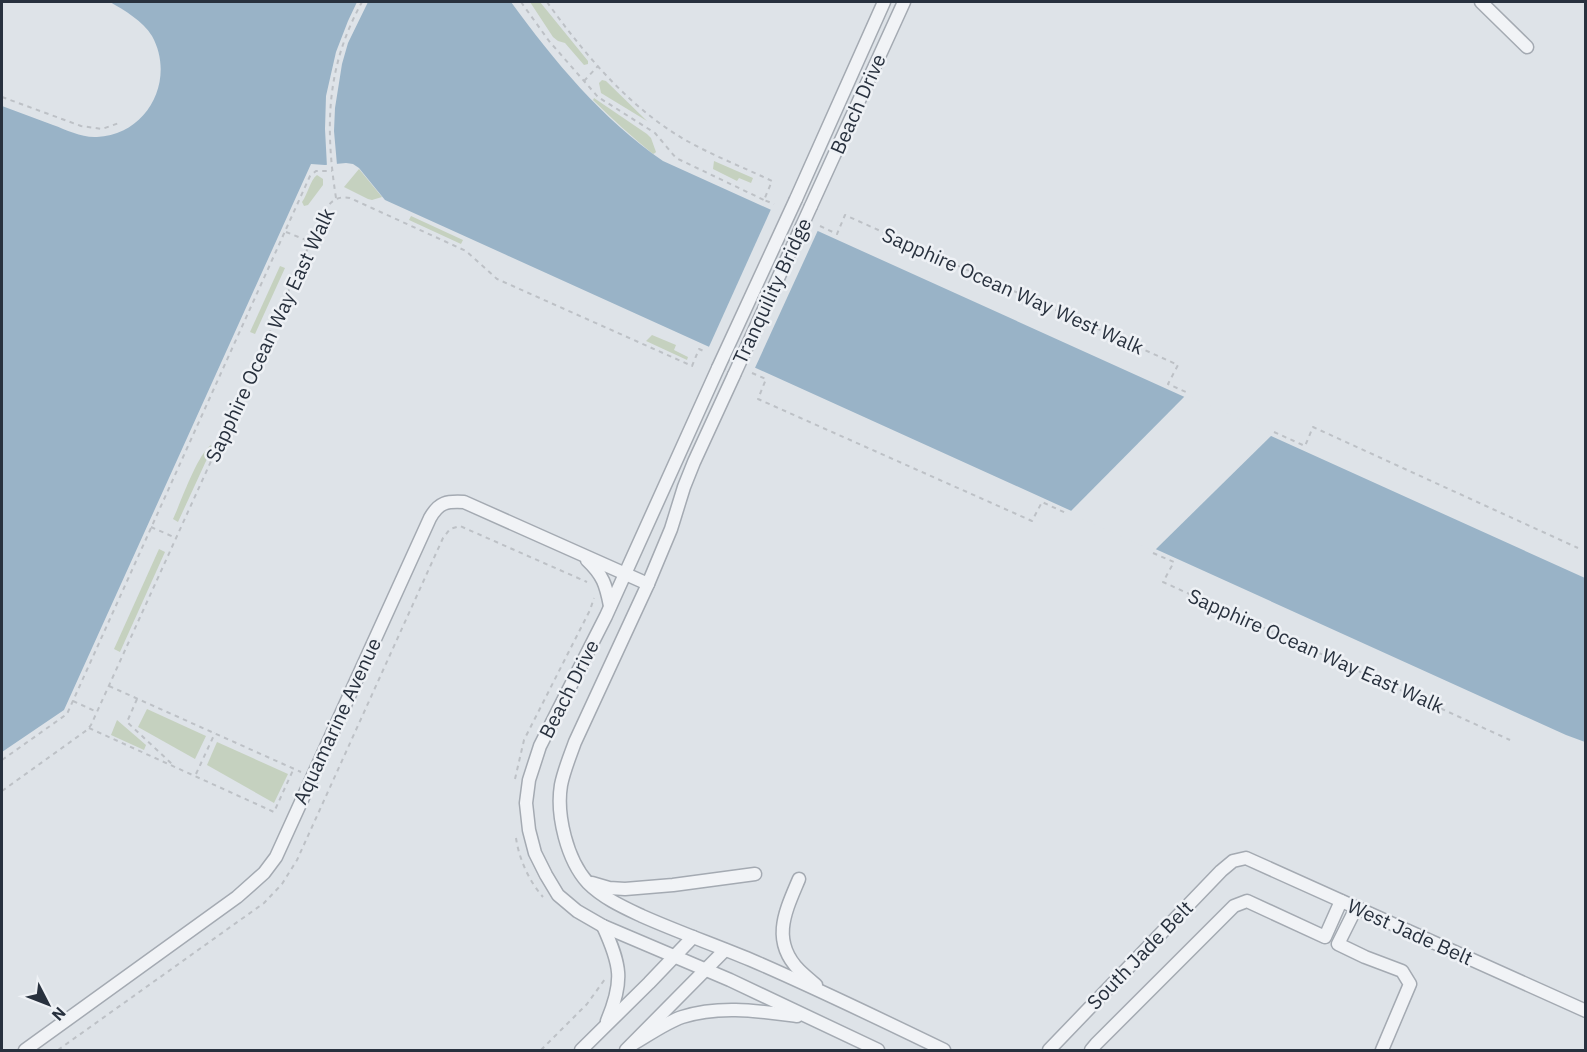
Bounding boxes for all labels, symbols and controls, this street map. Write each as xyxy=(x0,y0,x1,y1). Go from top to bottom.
street label: Beach Drive xyxy=(823,49,892,158)
street label: Sapphire Ocean Way East Walk xyxy=(199,203,341,466)
street label: Tranquility Bridge xyxy=(726,213,817,368)
street label: Sapphire Ocean Way West Walk xyxy=(878,221,1149,361)
street label: Sapphire Ocean Way East Walk xyxy=(1184,582,1449,719)
street label: Aquamarine Avenue xyxy=(286,633,387,808)
street label: Beach Drive xyxy=(532,635,605,743)
street label: West Jade Belt xyxy=(1343,892,1477,971)
street label: South Jade Belt xyxy=(1081,894,1199,1015)
north arrow xyxy=(18,974,78,1034)
text: N xyxy=(48,1003,70,1025)

